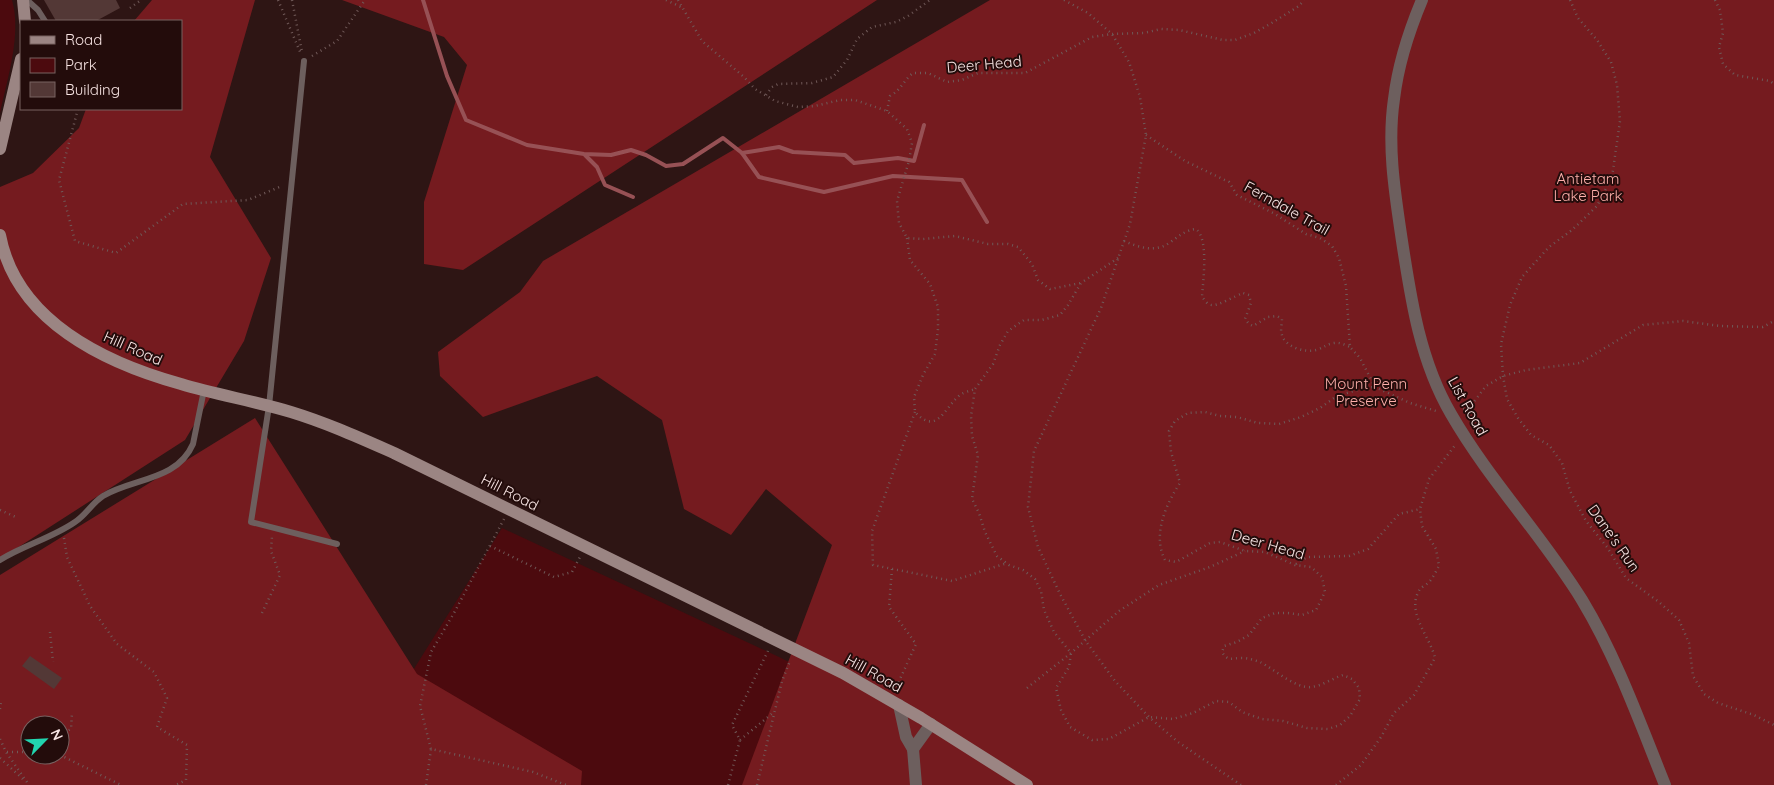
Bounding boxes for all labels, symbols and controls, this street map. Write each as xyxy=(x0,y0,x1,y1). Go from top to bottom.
legend xyxy=(20,20,182,110)
text: Road xyxy=(65,30,102,49)
street label: Deer Head xyxy=(946,51,1022,77)
text: Park xyxy=(65,55,97,74)
text: Building xyxy=(65,80,120,99)
park label: Antietam Lake Park xyxy=(1553,169,1623,205)
street label: Ferndale Trail xyxy=(1241,177,1333,239)
street label: Hill Road xyxy=(101,327,165,369)
street label: List Road xyxy=(1444,373,1492,439)
park label: Mount Penn Preserve xyxy=(1325,374,1407,410)
street label: Hill Road xyxy=(478,469,542,515)
street label: Dane's Run xyxy=(1584,501,1644,575)
street label: Deer Head xyxy=(1229,524,1307,564)
street label: Hill Road xyxy=(842,650,906,696)
north arrow xyxy=(20,715,70,765)
text: N xyxy=(47,726,67,743)

